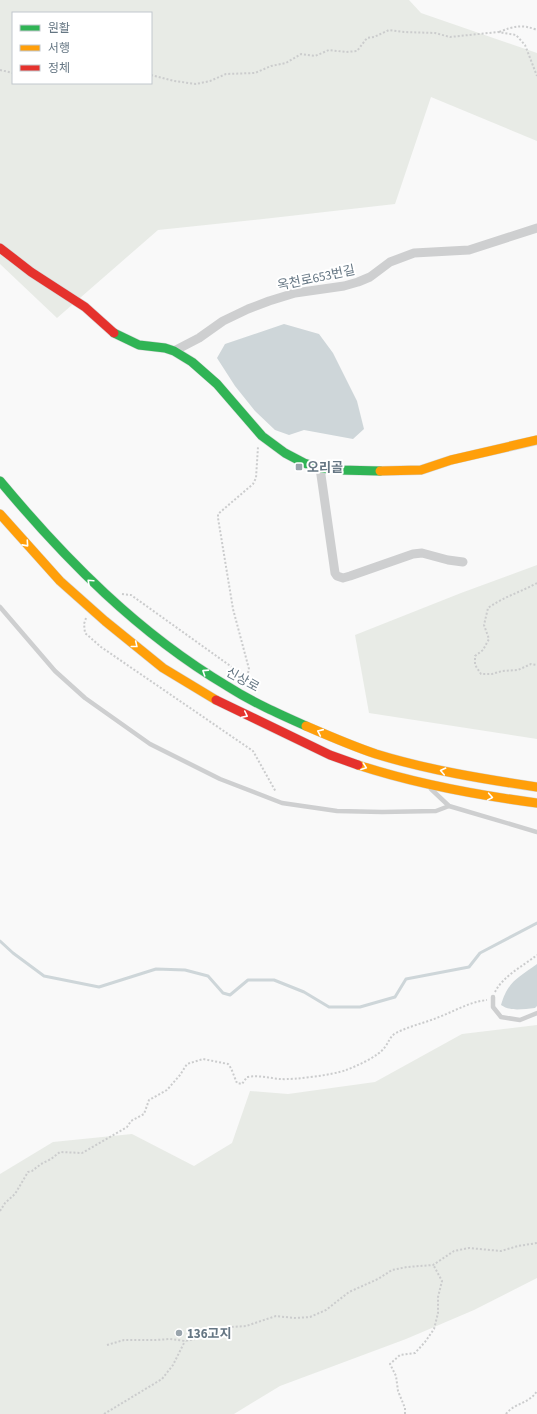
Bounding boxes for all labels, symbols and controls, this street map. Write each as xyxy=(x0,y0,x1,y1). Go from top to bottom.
legend xyxy=(12,12,152,84)
text: 원활 xyxy=(48,20,70,37)
text: 서행 xyxy=(48,40,70,57)
text: 정체 xyxy=(48,60,70,77)
street label: 옥천로653번길 xyxy=(276,261,357,295)
place label: 오리골 xyxy=(307,459,343,477)
marker: 오리골 xyxy=(294,462,304,472)
one-way arrow xyxy=(21,539,28,546)
one-way arrow xyxy=(88,579,95,586)
one-way arrow xyxy=(131,641,138,648)
street label: 신상로 xyxy=(222,663,263,696)
one-way arrow xyxy=(202,669,209,677)
one-way arrow xyxy=(241,710,248,718)
one-way arrow xyxy=(316,728,323,736)
one-way arrow xyxy=(360,762,367,770)
one-way arrow xyxy=(440,767,447,776)
one-way arrow xyxy=(487,792,493,800)
place label: 136고지 xyxy=(187,1325,232,1343)
marker: 136고지 xyxy=(174,1328,184,1338)

